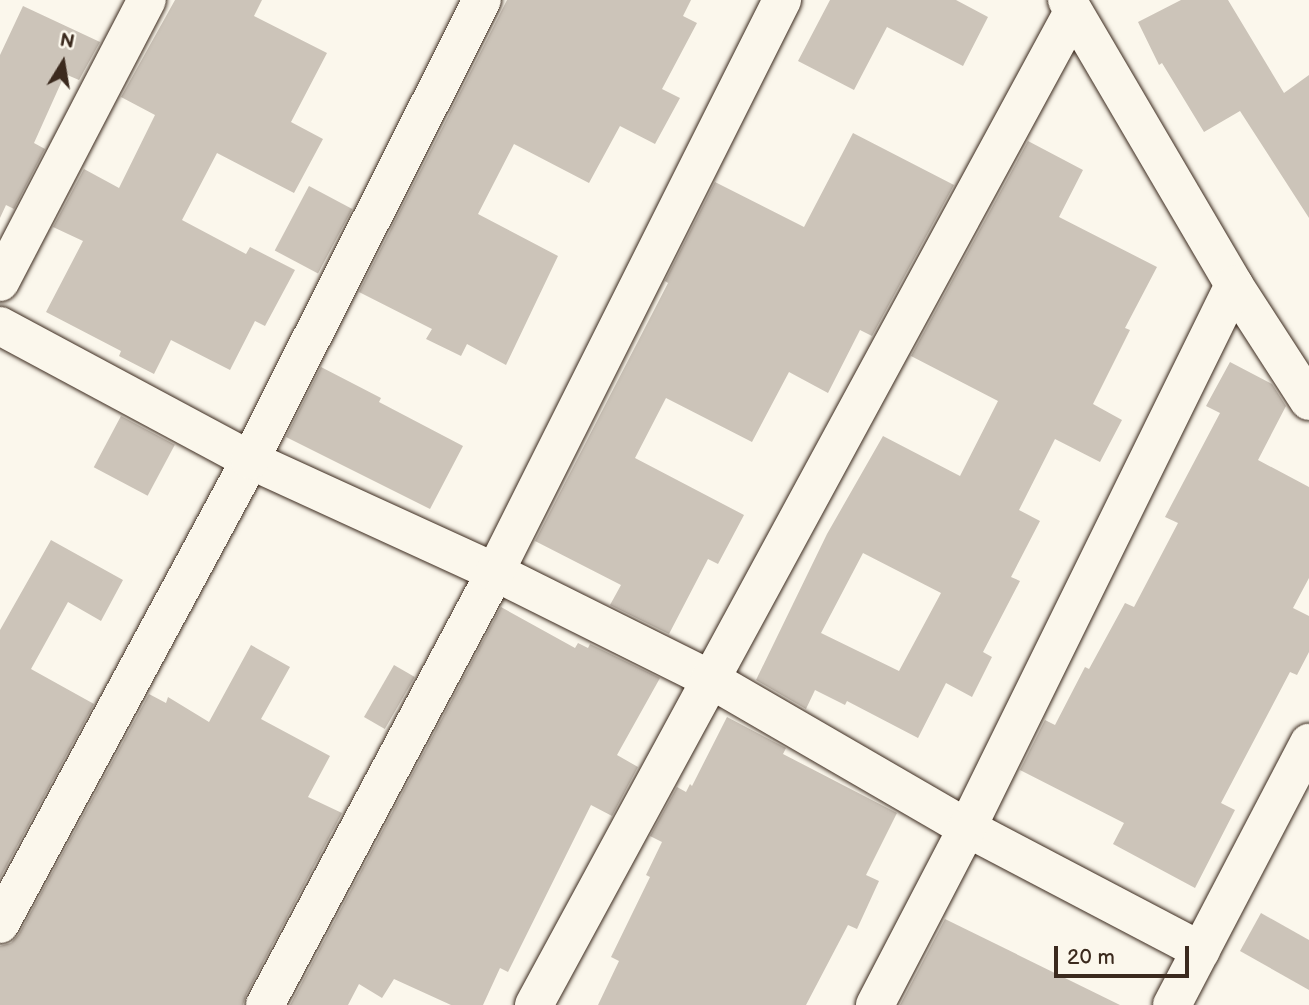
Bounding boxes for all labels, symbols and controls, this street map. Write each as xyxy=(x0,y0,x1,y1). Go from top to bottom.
north arrow xyxy=(28,28,98,98)
text: N xyxy=(58,29,76,55)
scale bar xyxy=(1057,932,1192,976)
text: 20 m xyxy=(1067,945,1115,970)

